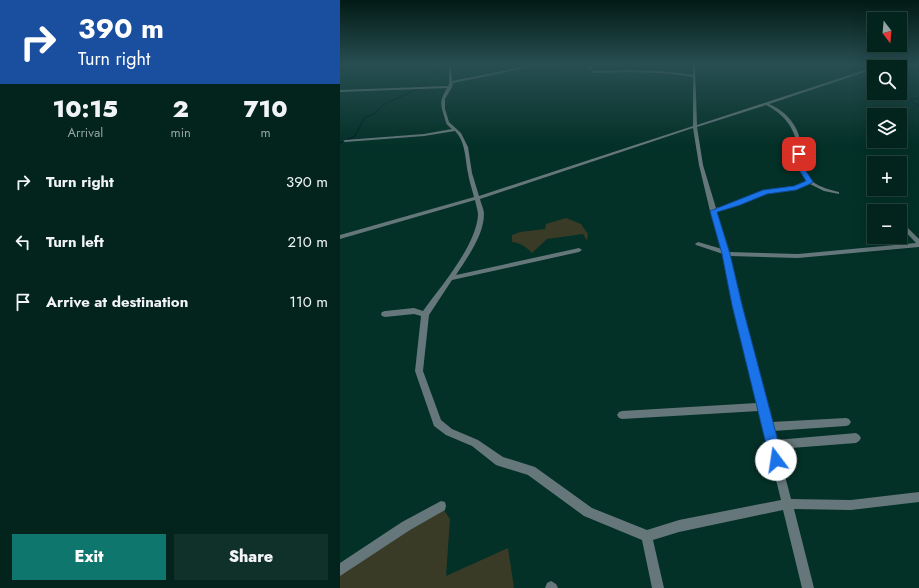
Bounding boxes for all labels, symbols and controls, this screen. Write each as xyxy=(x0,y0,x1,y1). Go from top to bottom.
text: 390 m xyxy=(78,8,164,49)
north arrow xyxy=(867,12,907,52)
map controls xyxy=(867,12,907,244)
icon: right xyxy=(12,16,64,68)
text: Turn right xyxy=(78,46,150,72)
button: search xyxy=(867,60,907,100)
text: 10:15 xyxy=(53,91,118,126)
text: 2 xyxy=(173,91,189,126)
text: 710 xyxy=(243,91,287,126)
button: layers xyxy=(867,108,907,148)
text: Arrival xyxy=(67,123,103,142)
text: min xyxy=(171,123,191,142)
text: m xyxy=(260,123,271,142)
pin xyxy=(782,137,816,171)
icon: arrive xyxy=(788,143,810,165)
button: + xyxy=(867,156,907,196)
icon: right xyxy=(12,171,34,193)
text: Turn right xyxy=(46,171,114,193)
text: 390 m xyxy=(286,171,328,193)
button: − xyxy=(867,204,907,244)
icon: left xyxy=(12,231,34,253)
text: Turn left xyxy=(46,231,104,253)
text: 210 m xyxy=(288,231,328,253)
icon: arrive xyxy=(12,291,34,313)
text: Arrive at destination xyxy=(46,291,188,313)
text: 110 m xyxy=(289,291,328,313)
position arrow xyxy=(755,439,797,481)
button: Exit xyxy=(12,534,166,580)
button: Share xyxy=(174,534,328,580)

